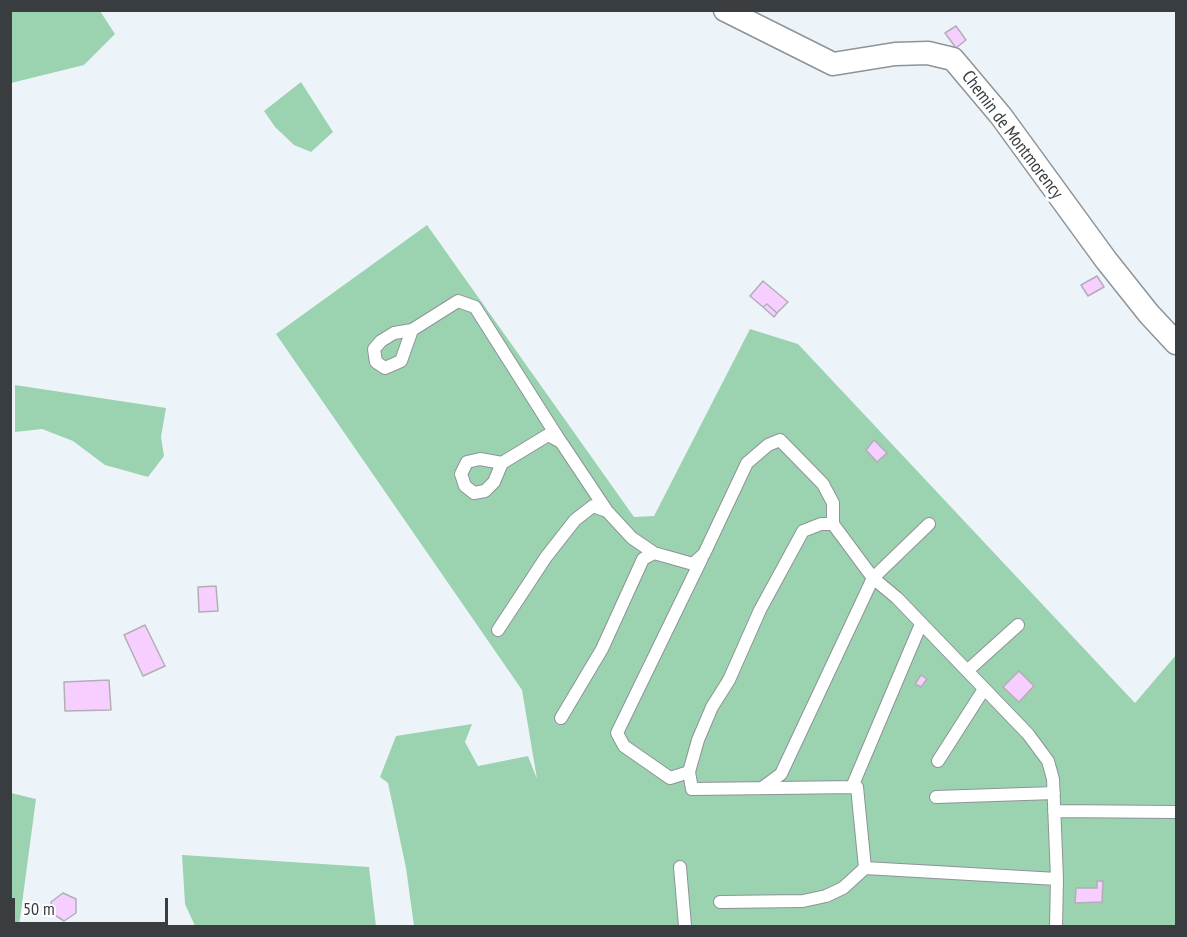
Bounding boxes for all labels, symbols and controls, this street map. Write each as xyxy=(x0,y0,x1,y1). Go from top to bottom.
street label: Chemin de Montmorency xyxy=(957,67,1067,203)
scale bar xyxy=(15,886,171,924)
text: 50 m xyxy=(23,897,55,920)

